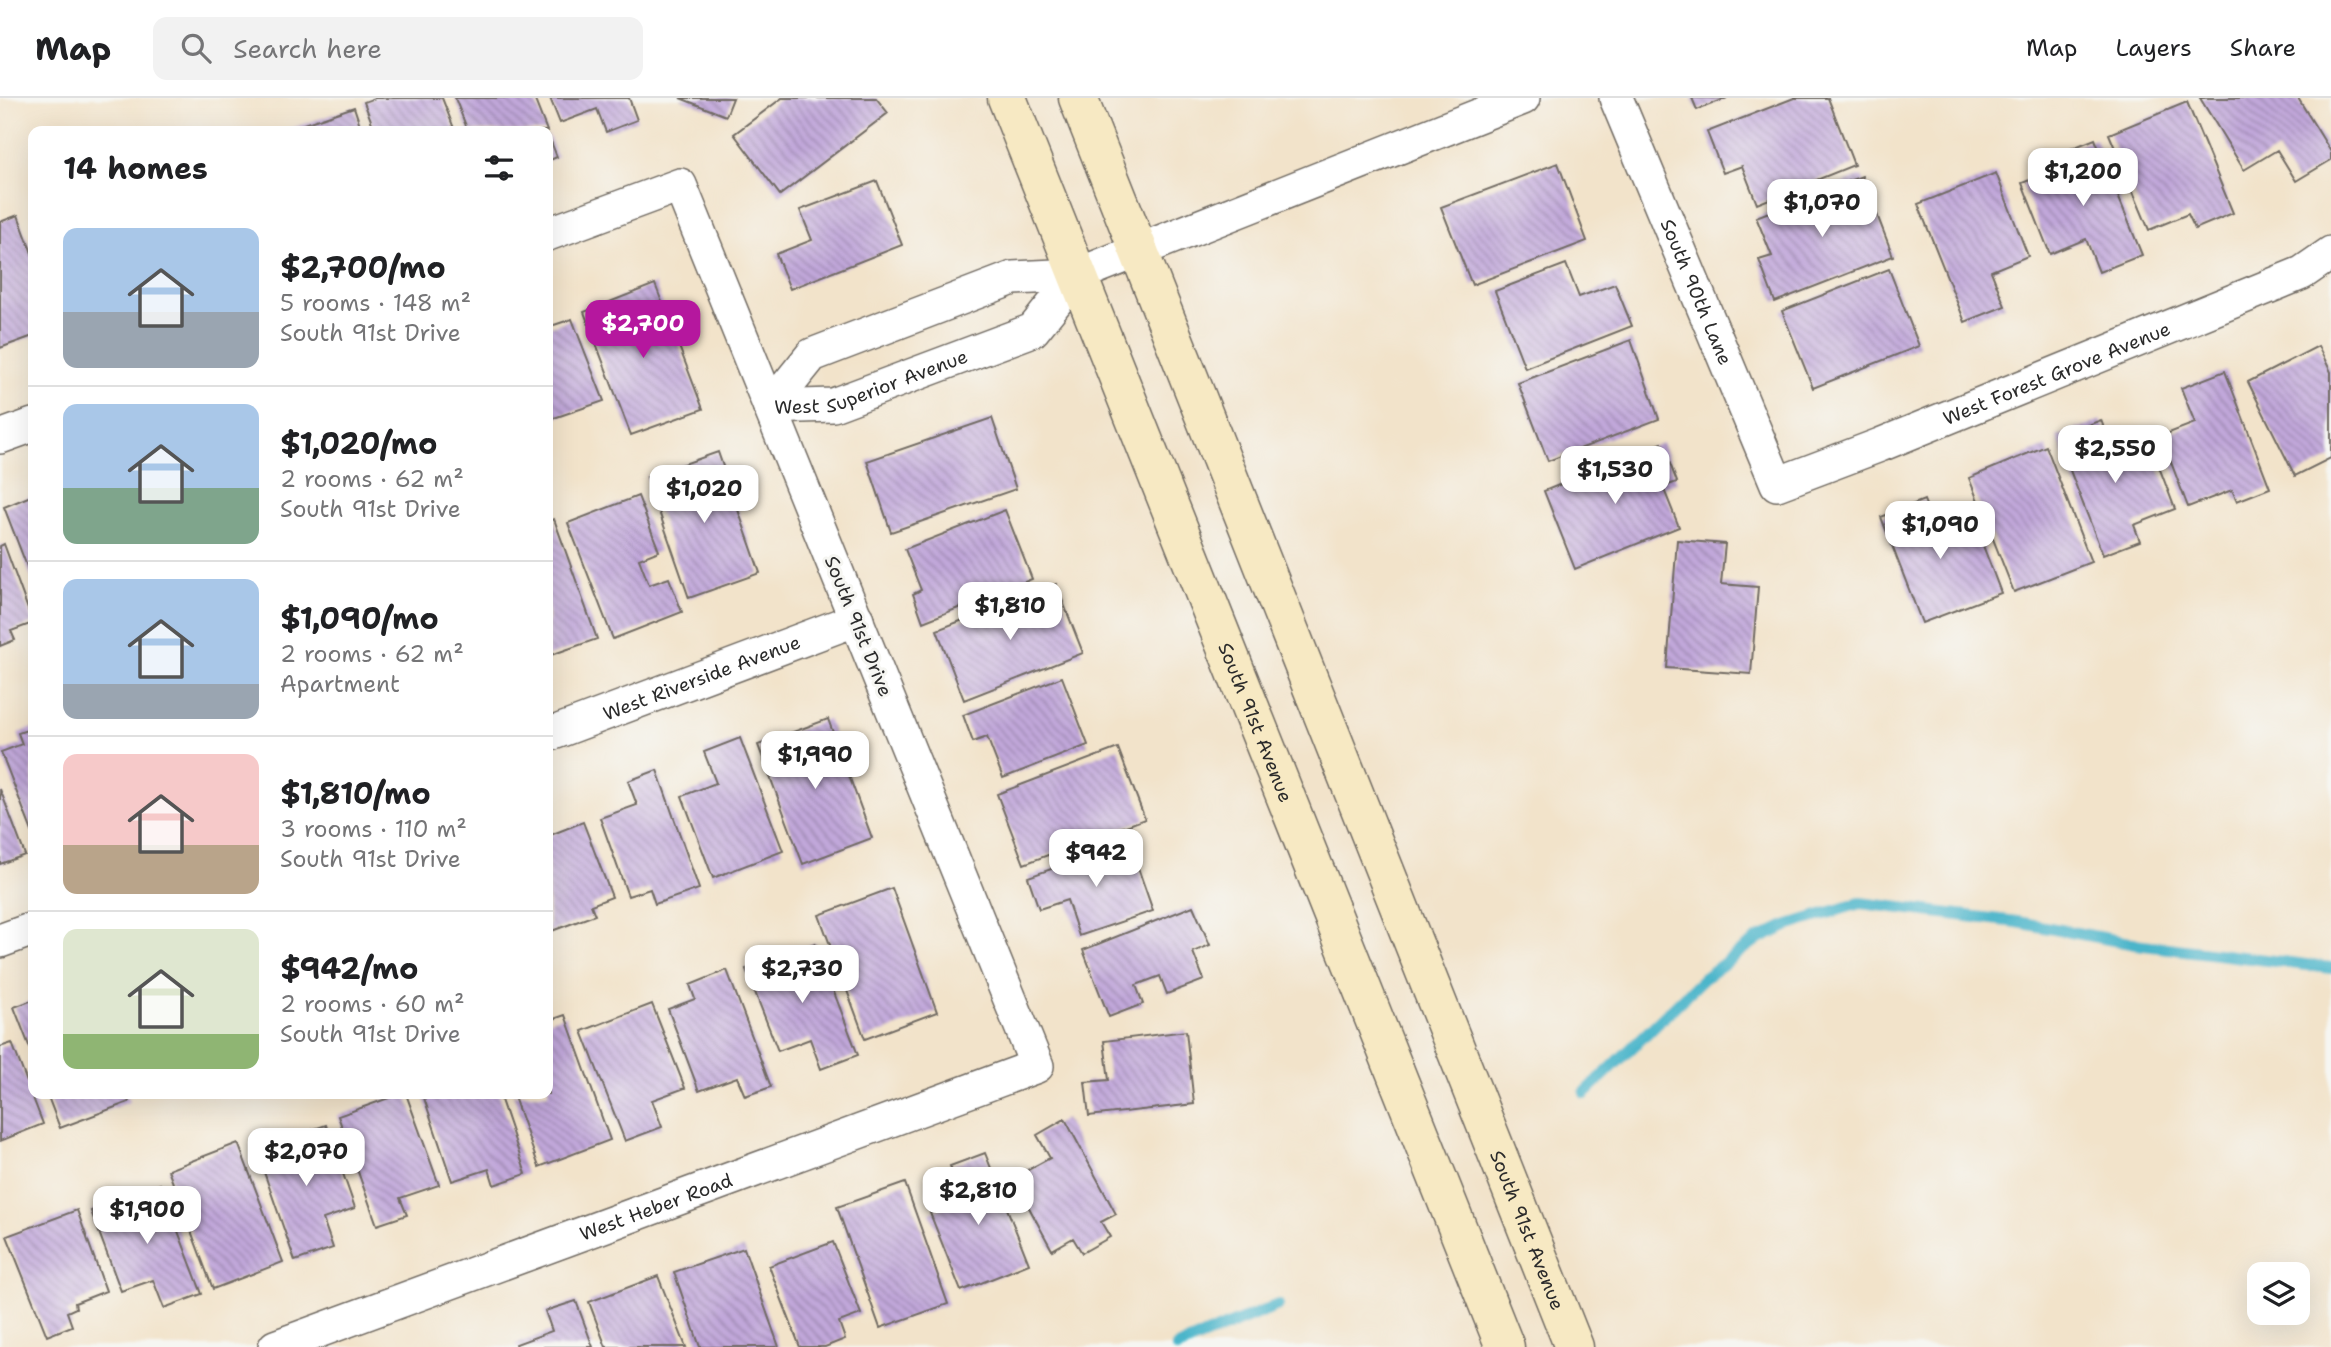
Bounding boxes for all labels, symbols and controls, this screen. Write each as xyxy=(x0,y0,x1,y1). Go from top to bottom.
search box xyxy=(153,17,643,80)
text: Map xyxy=(35,26,111,71)
icon: search xyxy=(177,29,215,67)
text: Search here xyxy=(233,31,382,66)
text: Map xyxy=(2026,32,2077,64)
text: Layers xyxy=(2115,32,2192,64)
text: Share xyxy=(2230,32,2296,64)
text: 14 homes xyxy=(63,148,208,189)
pin: $1,200 xyxy=(2026,148,2140,208)
icon: filters xyxy=(480,149,518,187)
text: $1,200 xyxy=(2044,156,2122,186)
pin: $1,070 xyxy=(1765,180,1879,239)
text: $1,070 xyxy=(1783,187,1861,217)
street label: South 90th Lane xyxy=(1655,215,1738,369)
text: $2,700/mo xyxy=(280,247,446,288)
icon: home xyxy=(119,256,203,340)
text: 5 rooms · 148 m² xyxy=(280,288,471,318)
pin: $2,700 xyxy=(586,300,700,360)
text: $2,700 xyxy=(601,308,685,338)
street label: West Forest Grove Avenue xyxy=(1939,316,2174,431)
text: South 91st Drive xyxy=(280,318,461,348)
street label: West Superior Avenue xyxy=(774,344,971,420)
text: $1,020/mo xyxy=(280,423,438,464)
pin: $2,550 xyxy=(2058,426,2172,485)
icon: home xyxy=(119,432,203,516)
text: $2,550 xyxy=(2074,433,2156,463)
pin: $1,530 xyxy=(1558,446,1672,506)
text: $1,530 xyxy=(1577,454,1653,484)
text: 2 rooms · 62 m² xyxy=(280,464,464,494)
pin: $1,020 xyxy=(647,466,761,525)
text: $1,020 xyxy=(665,473,743,503)
text: South 91st Drive xyxy=(280,494,461,524)
pin: $1,090 xyxy=(1883,502,1997,561)
text: $1,090 xyxy=(1901,509,1979,539)
street label: South 91st Drive xyxy=(819,552,898,700)
pin: $1,810 xyxy=(953,582,1067,642)
text: $1,810 xyxy=(974,590,1046,620)
text: $1,090/mo xyxy=(280,598,439,639)
icon: home xyxy=(119,607,203,691)
street label: West Riverside Avenue xyxy=(600,629,804,726)
text: 2 rooms · 62 m² xyxy=(280,639,464,669)
street label: South 91st Avenue xyxy=(1212,639,1298,806)
text: Apartment xyxy=(280,669,400,699)
pin: $1,990 xyxy=(758,732,872,791)
text: $1,990 xyxy=(777,739,853,769)
text: $1,810/mo xyxy=(280,773,431,814)
icon: home xyxy=(119,782,203,866)
text: 3 rooms · 110 m² xyxy=(280,814,467,844)
pin: $942 xyxy=(1055,830,1137,889)
text: $942 xyxy=(1065,837,1127,867)
text: South 91st Drive xyxy=(280,844,461,874)
pin: $2,730 xyxy=(745,946,859,1005)
text: $942/mo xyxy=(280,948,419,989)
text: $2,730 xyxy=(761,953,843,983)
icon: home xyxy=(119,957,203,1041)
text: 2 rooms · 60 m² xyxy=(280,989,465,1019)
text: South 91st Drive xyxy=(280,1019,461,1049)
pin: $2,070 xyxy=(249,1128,363,1188)
text: $2,070 xyxy=(264,1136,348,1166)
street label: South 91st Avenue xyxy=(1484,1147,1570,1314)
street label: West Heber Road xyxy=(576,1167,736,1247)
pin: $2,810 xyxy=(921,1168,1035,1227)
text: $2,810 xyxy=(939,1175,1017,1205)
pin: $1,900 xyxy=(90,1186,204,1246)
text: $1,900 xyxy=(109,1194,185,1224)
map controls xyxy=(2247,1262,2310,1325)
button: layers xyxy=(2247,1262,2310,1325)

